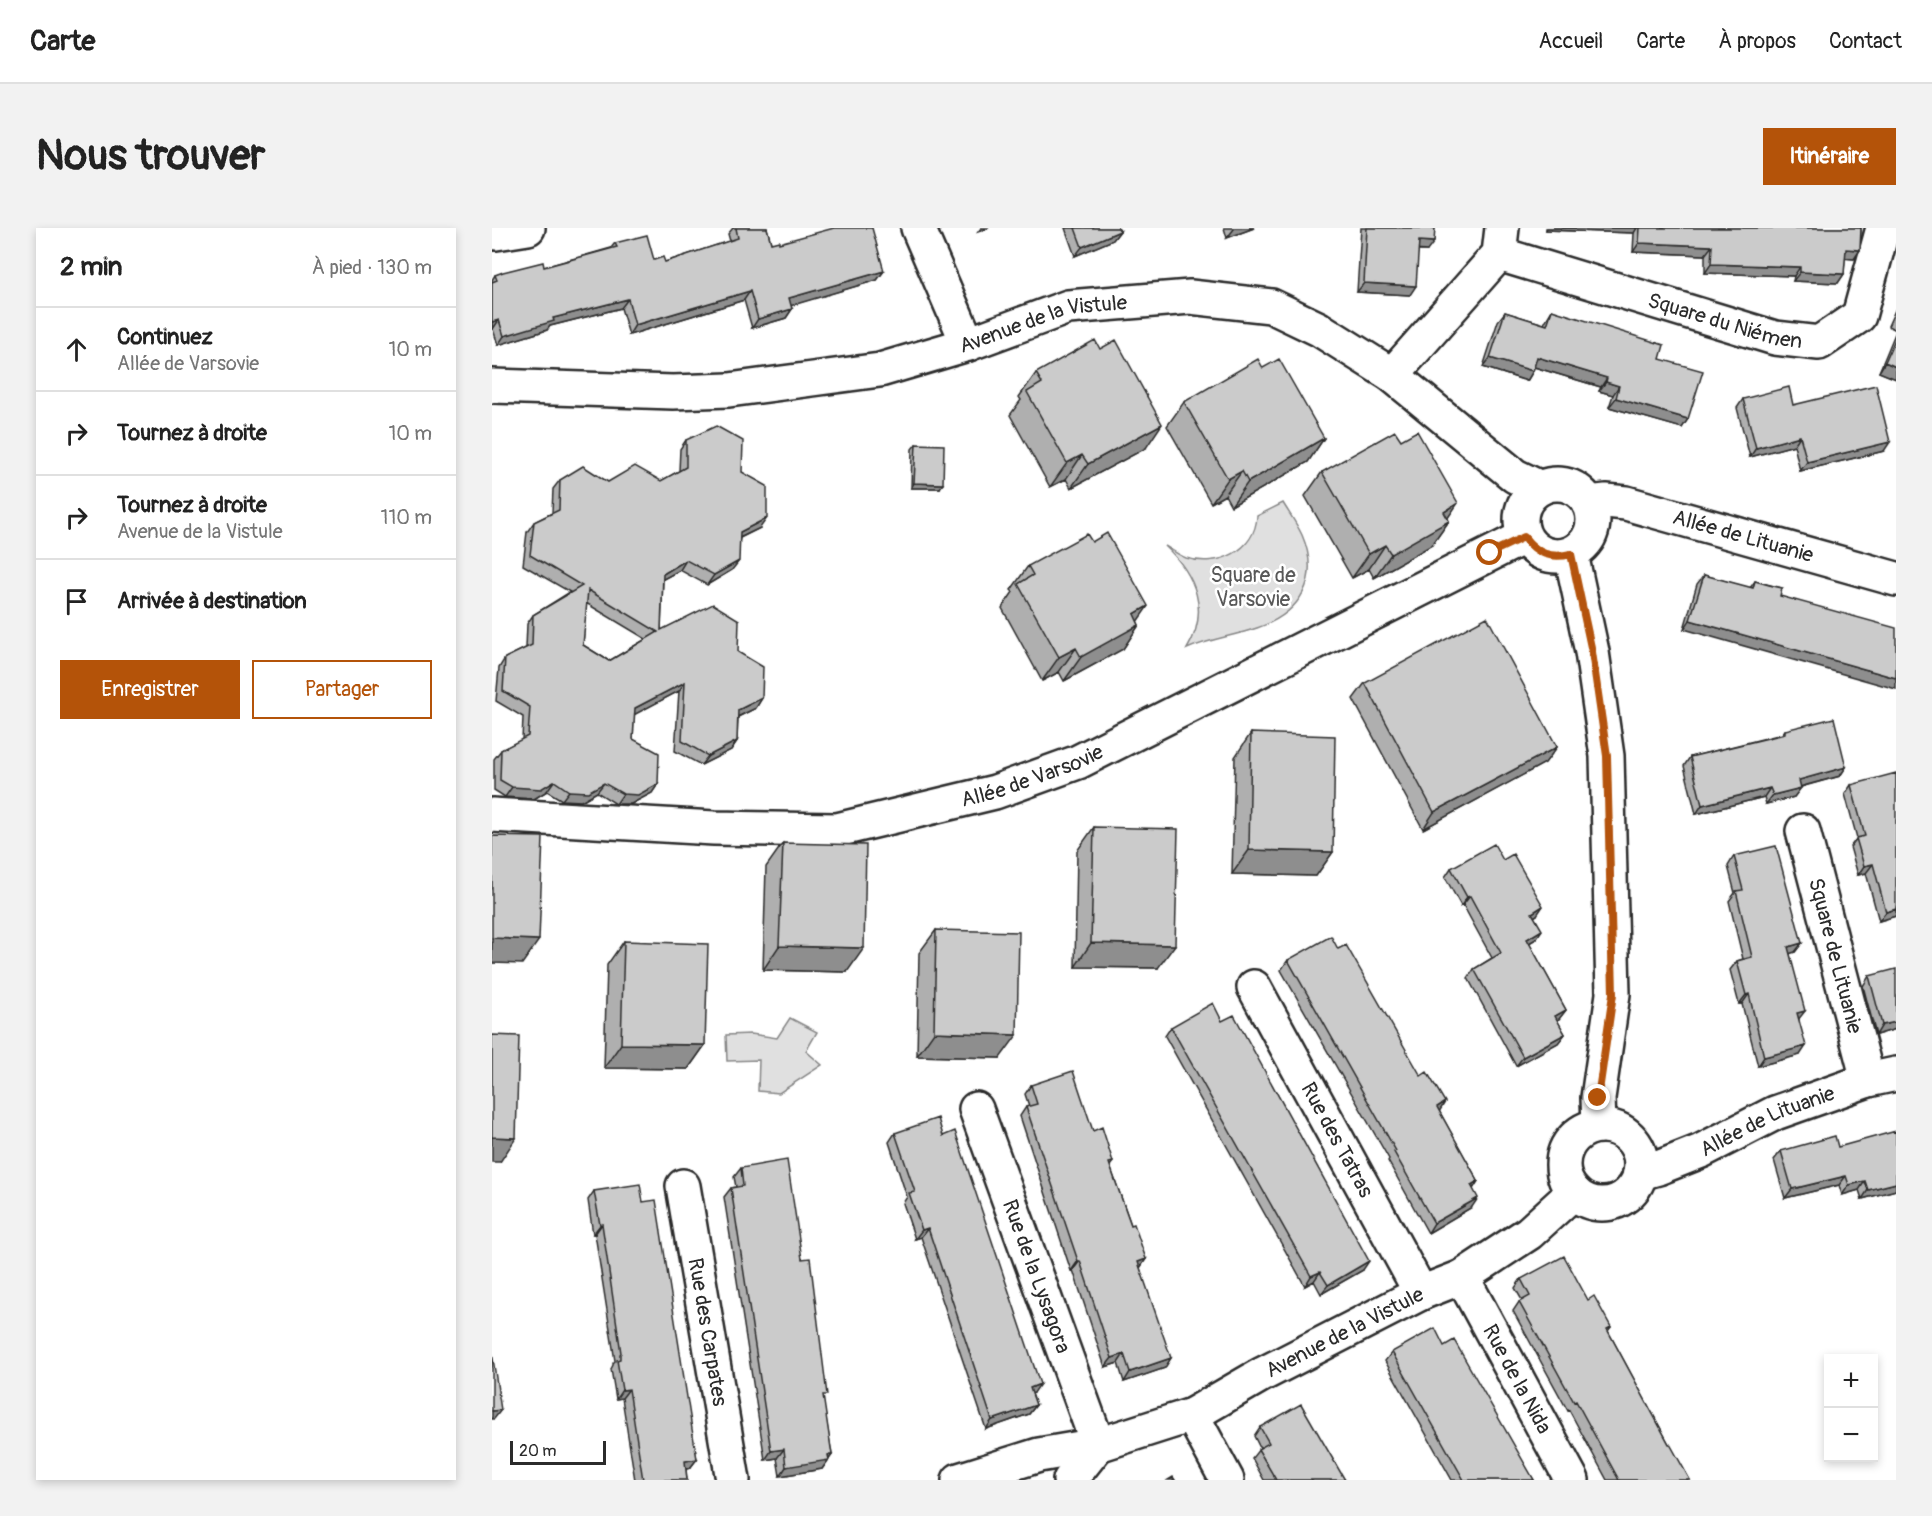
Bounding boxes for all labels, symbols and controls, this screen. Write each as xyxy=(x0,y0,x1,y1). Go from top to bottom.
text: Carte xyxy=(30,24,95,59)
text: Accueil xyxy=(1539,28,1603,55)
text: Carte xyxy=(1636,28,1685,55)
text: À propos xyxy=(1718,28,1796,55)
text: Contact xyxy=(1829,28,1902,55)
button: Itinéraire xyxy=(1763,128,1896,185)
text: Nous trouver xyxy=(36,130,265,182)
text: 2 min xyxy=(60,251,122,283)
text: À pied · 130 m xyxy=(312,255,432,280)
street label: Square du Niémen xyxy=(1644,287,1804,355)
street label: Avenue de la Vistule xyxy=(956,289,1129,360)
text: Continuez xyxy=(117,323,213,351)
icon: ahead xyxy=(60,333,93,366)
text: 10 m xyxy=(388,337,432,362)
text: Allée de Varsovie xyxy=(117,351,259,376)
icon: right xyxy=(60,417,93,450)
text: Tournez à droite xyxy=(117,419,267,447)
text: 10 m xyxy=(388,421,432,446)
text: Tournez à droite xyxy=(117,491,267,519)
icon: right xyxy=(60,501,93,534)
street label: Allée de Lituanie xyxy=(1670,504,1817,569)
text: 110 m xyxy=(381,505,432,530)
text: Avenue de la Vistule xyxy=(117,519,283,544)
route start xyxy=(1476,539,1502,565)
park label: Square de Varsovie xyxy=(1210,562,1296,613)
icon: arrive xyxy=(60,585,93,618)
text: Arrivée à destination xyxy=(117,587,307,615)
button: Enregistrer xyxy=(60,660,240,719)
button: Partager xyxy=(252,660,432,719)
street label: Allée de Varsovie xyxy=(958,738,1109,814)
street label: Square de Lituanie xyxy=(1802,875,1868,1037)
street label: Rue des Tatras xyxy=(1295,1078,1380,1203)
street label: Allée de Lituanie xyxy=(1696,1080,1839,1163)
route end xyxy=(1584,1084,1610,1110)
street label: Rue de la Lysagora xyxy=(996,1196,1077,1357)
street label: Rue des Carpates xyxy=(681,1256,733,1409)
street label: Avenue de la Vistule xyxy=(1261,1281,1429,1384)
street label: Rue de la Nida xyxy=(1476,1320,1557,1439)
map controls xyxy=(1824,1354,1878,1462)
button: + xyxy=(1824,1354,1878,1408)
button: − xyxy=(1824,1408,1878,1462)
scale bar xyxy=(510,1438,606,1466)
text: 20 m xyxy=(519,1441,557,1461)

